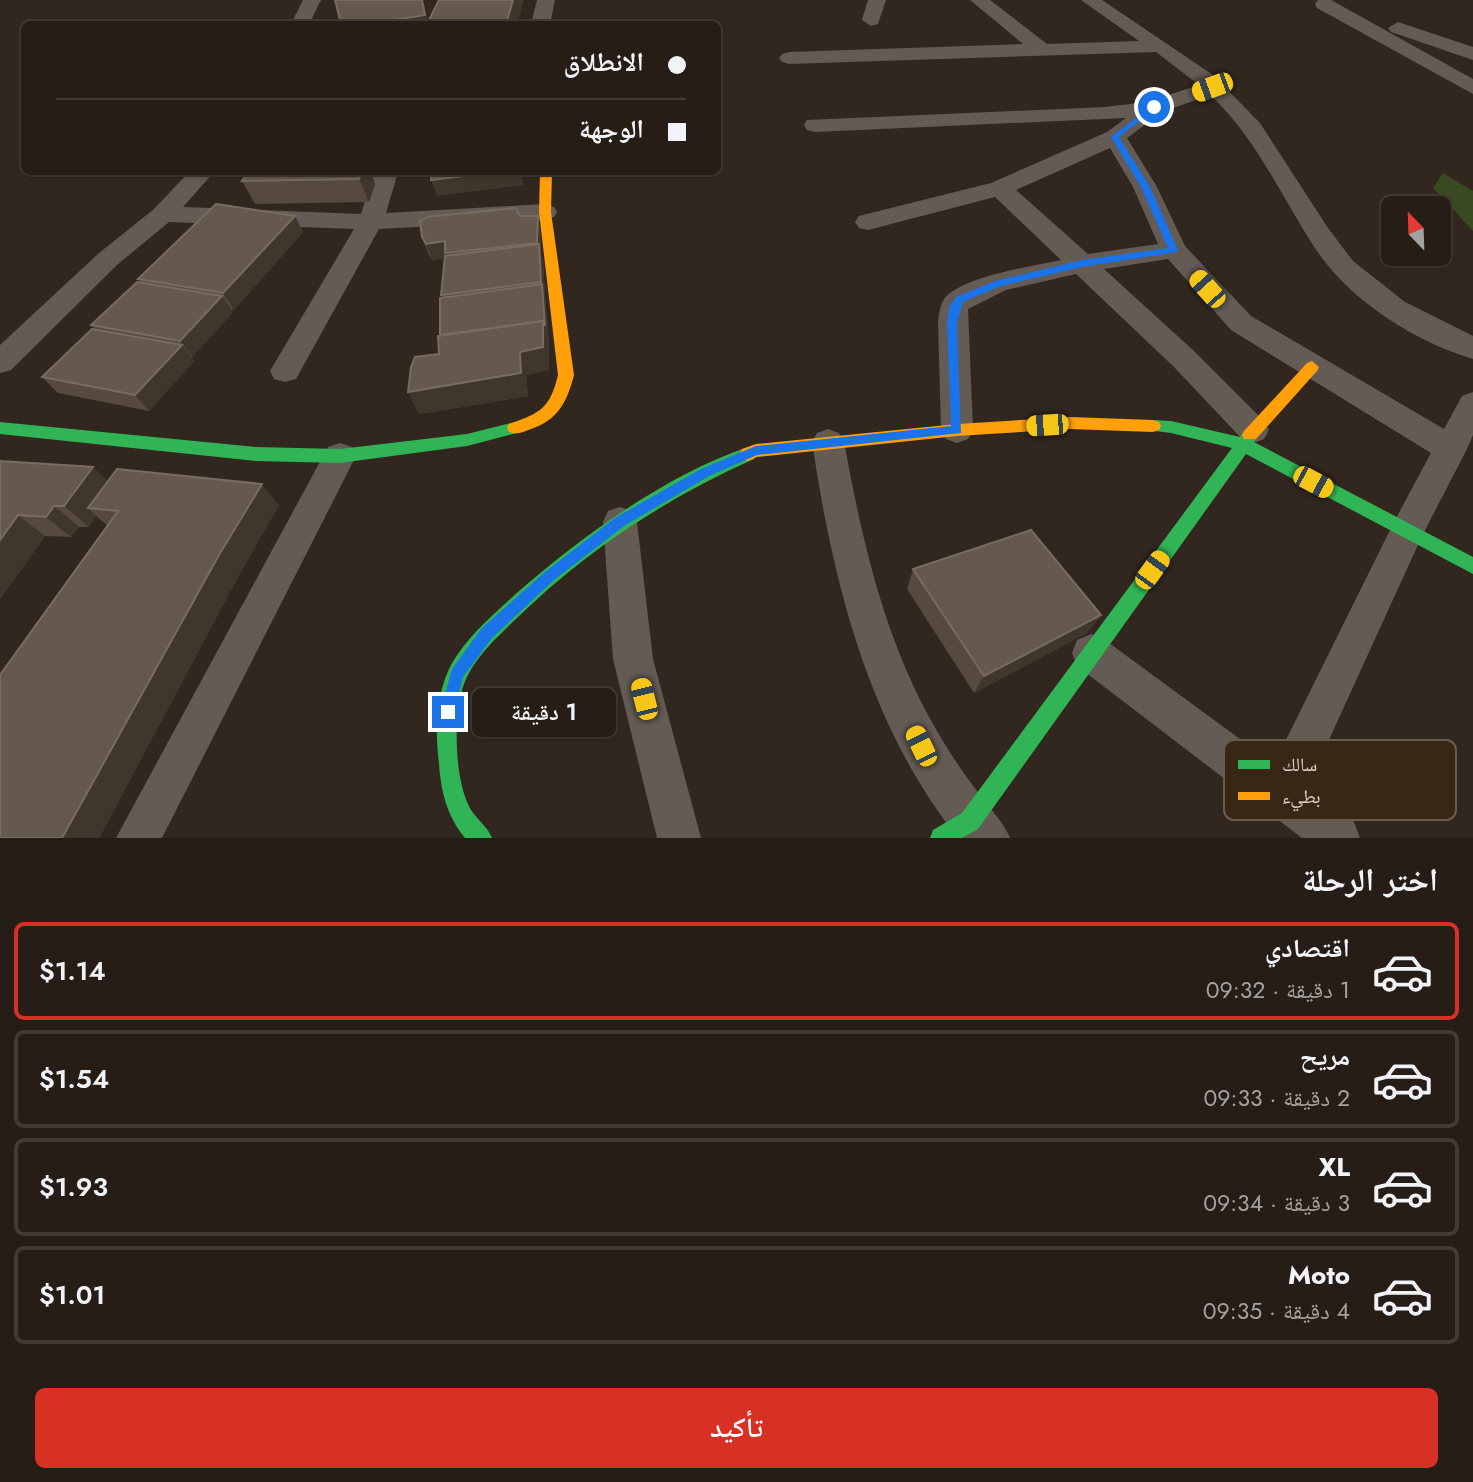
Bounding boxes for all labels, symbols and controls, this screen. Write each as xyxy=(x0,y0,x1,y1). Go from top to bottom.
text: الانطلاق xyxy=(564,43,644,81)
car xyxy=(1189,70,1236,104)
route start xyxy=(1138,91,1170,123)
text: الوجهة xyxy=(579,110,644,148)
north arrow xyxy=(1381,196,1451,266)
map controls xyxy=(1381,196,1451,266)
car xyxy=(1186,266,1229,312)
car xyxy=(1026,413,1069,437)
car xyxy=(1290,463,1337,501)
car xyxy=(1132,547,1173,593)
car xyxy=(629,676,660,722)
callout: 1 دقيقة xyxy=(472,688,616,736)
text: 1 دقيقة xyxy=(511,695,577,729)
route end xyxy=(432,696,464,728)
car xyxy=(903,723,940,769)
legend xyxy=(1224,740,1456,820)
text: سالك xyxy=(1282,751,1317,778)
text: بطيء xyxy=(1282,783,1321,812)
text: اختر الرحلة xyxy=(1302,857,1438,903)
text: اقتصادي xyxy=(1265,929,1350,967)
icon: car xyxy=(1371,940,1434,1003)
text: $1.14 xyxy=(39,952,106,990)
text: 1 دقيقة · 09:32 xyxy=(1206,973,1350,1007)
text: مريح xyxy=(1300,1037,1350,1075)
icon: car xyxy=(1371,1048,1434,1111)
text: $1.54 xyxy=(39,1060,109,1098)
text: 2 دقيقة · 09:33 xyxy=(1203,1081,1350,1115)
text: XL xyxy=(1318,1148,1350,1186)
icon: car xyxy=(1371,1156,1434,1219)
text: $1.93 xyxy=(39,1168,108,1206)
text: 3 دقيقة · 09:34 xyxy=(1203,1186,1350,1220)
text: Moto xyxy=(1288,1256,1350,1294)
icon: car xyxy=(1371,1264,1434,1327)
text: $1.01 xyxy=(39,1276,105,1314)
text: 4 دقيقة · 09:35 xyxy=(1203,1294,1350,1328)
button: تأكيد xyxy=(35,1388,1438,1468)

